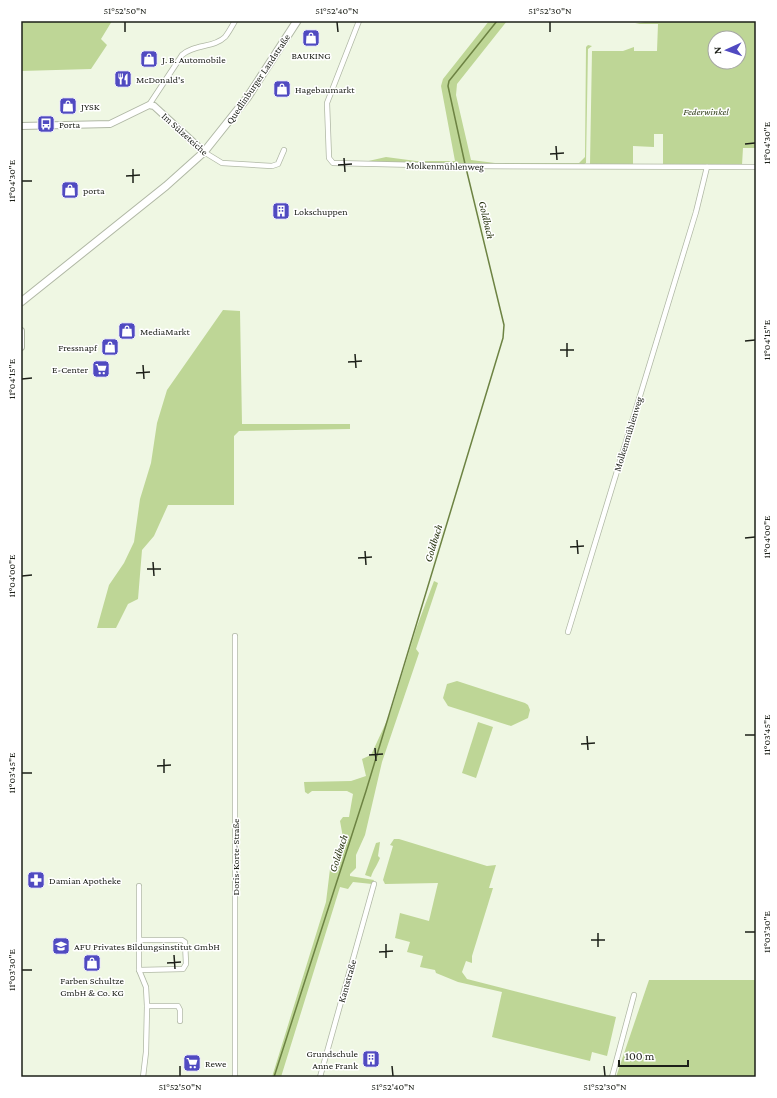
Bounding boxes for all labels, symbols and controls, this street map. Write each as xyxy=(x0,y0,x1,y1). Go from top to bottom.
text: 51°52'50"N xyxy=(103,5,147,16)
text: 51°52'40"N xyxy=(315,5,359,16)
text: 51°52'30"N xyxy=(528,5,572,16)
shop icon: BAUKING xyxy=(301,28,321,48)
north arrow xyxy=(707,30,747,70)
street label: Quedlinburger Landstraße xyxy=(224,31,293,126)
text: N xyxy=(711,46,723,55)
shop icon: J. B. Automobile xyxy=(139,49,159,69)
place label: BAUKING xyxy=(291,50,331,61)
place label: J. B. Automobile xyxy=(161,54,226,65)
restaurant icon: McDonald's xyxy=(113,69,133,89)
place label: McDonald's xyxy=(136,74,184,85)
shop icon: Hagebaumarkt xyxy=(272,79,292,99)
place label: Hagebaumarkt xyxy=(295,84,355,95)
shop icon: JYSK xyxy=(58,96,78,116)
place label: JYSK xyxy=(80,101,100,112)
park label: Federwinkel xyxy=(683,106,729,117)
street label: Im Sülzeteiche xyxy=(160,110,211,158)
bus stop icon: Porta xyxy=(36,114,56,134)
place label: Porta xyxy=(59,119,81,130)
text: 11°04'30"E xyxy=(761,121,772,164)
text: 11°04'30"E xyxy=(6,159,17,202)
street label: Molkenmühlenweg xyxy=(406,160,484,172)
shop icon: porta xyxy=(60,180,80,200)
place label: porta xyxy=(83,185,105,196)
water label: Goldbach xyxy=(477,200,497,240)
building icon: Lokschuppen xyxy=(271,201,291,221)
place label: Lokschuppen xyxy=(294,206,348,217)
text: 11°04'15"E xyxy=(761,319,772,360)
shop icon: MediaMarkt xyxy=(117,321,137,341)
place label: MediaMarkt xyxy=(140,326,190,337)
shop icon: Fressnapf xyxy=(100,337,120,357)
place label: Fressnapf xyxy=(58,342,98,353)
text: 11°04'15"E xyxy=(6,358,17,399)
supermarket icon: E-Center xyxy=(91,359,111,379)
place label: E-Center xyxy=(52,364,88,375)
street label: Molkenmühlenweg xyxy=(611,395,645,473)
text: 11°04'00"E xyxy=(761,515,772,559)
water label: Goldbach xyxy=(422,523,444,563)
text: 11°04'00"E xyxy=(6,554,17,598)
text: 11°03'45"E xyxy=(761,714,772,756)
text: 11°03'45"E xyxy=(6,752,17,794)
street label: Doris-Korte-Straße xyxy=(230,818,241,895)
water label: Goldbach xyxy=(326,833,350,873)
pharmacy icon: Damian Apotheke xyxy=(26,870,46,890)
place label: Damian Apotheke xyxy=(49,875,121,886)
text: 11°03'30"E xyxy=(761,910,772,953)
school or university icon: AFU Privates Bildungsinstitut GmbH xyxy=(51,936,71,956)
place label: AFU Privates Bildungsinstitut GmbH xyxy=(74,941,220,952)
text: 11°03'30"E xyxy=(6,948,17,991)
shop icon: Farben Schultze GmbH & Co. KG xyxy=(82,953,102,973)
street label: Kantstraße xyxy=(336,958,359,1004)
place label: Farben Schultze GmbH & Co. KG xyxy=(60,975,124,998)
scale bar xyxy=(619,1042,688,1068)
place label: Grundschule Anne Frank xyxy=(306,1048,359,1071)
building icon: Grundschule Anne Frank xyxy=(361,1049,381,1069)
text: 100 m xyxy=(625,1049,655,1063)
supermarket icon: Rewe xyxy=(182,1053,202,1073)
place label: Rewe xyxy=(205,1058,227,1069)
text: 51°52'50"N xyxy=(158,1081,202,1092)
text: 51°52'40"N xyxy=(371,1081,415,1092)
text: 51°52'30"N xyxy=(583,1081,627,1092)

